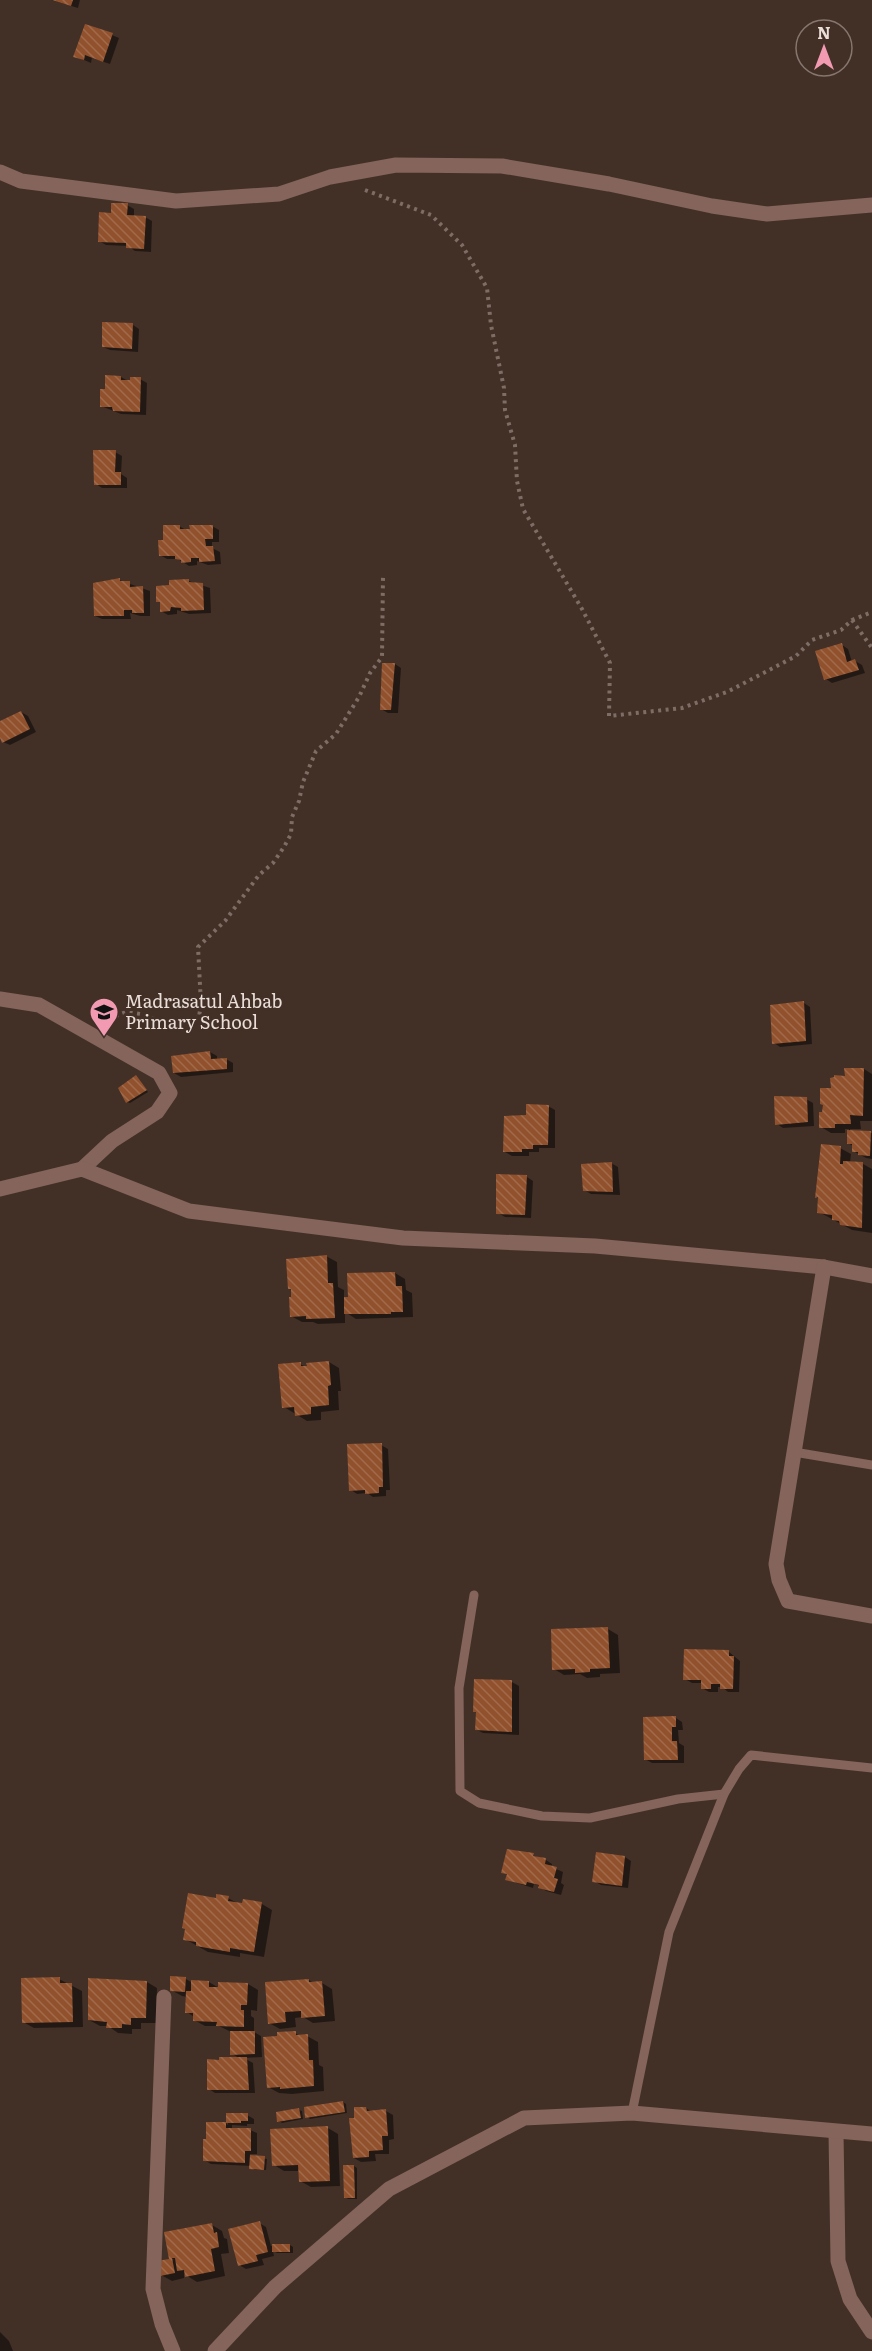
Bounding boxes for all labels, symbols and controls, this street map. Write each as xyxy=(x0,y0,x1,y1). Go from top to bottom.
north arrow xyxy=(794,18,854,78)
text: N xyxy=(817,20,831,44)
place label: Madrasatul Ahbab Primary School xyxy=(125,987,282,1035)
school or university icon: Madrasatul Ahbab Primary School xyxy=(88,996,120,1038)

